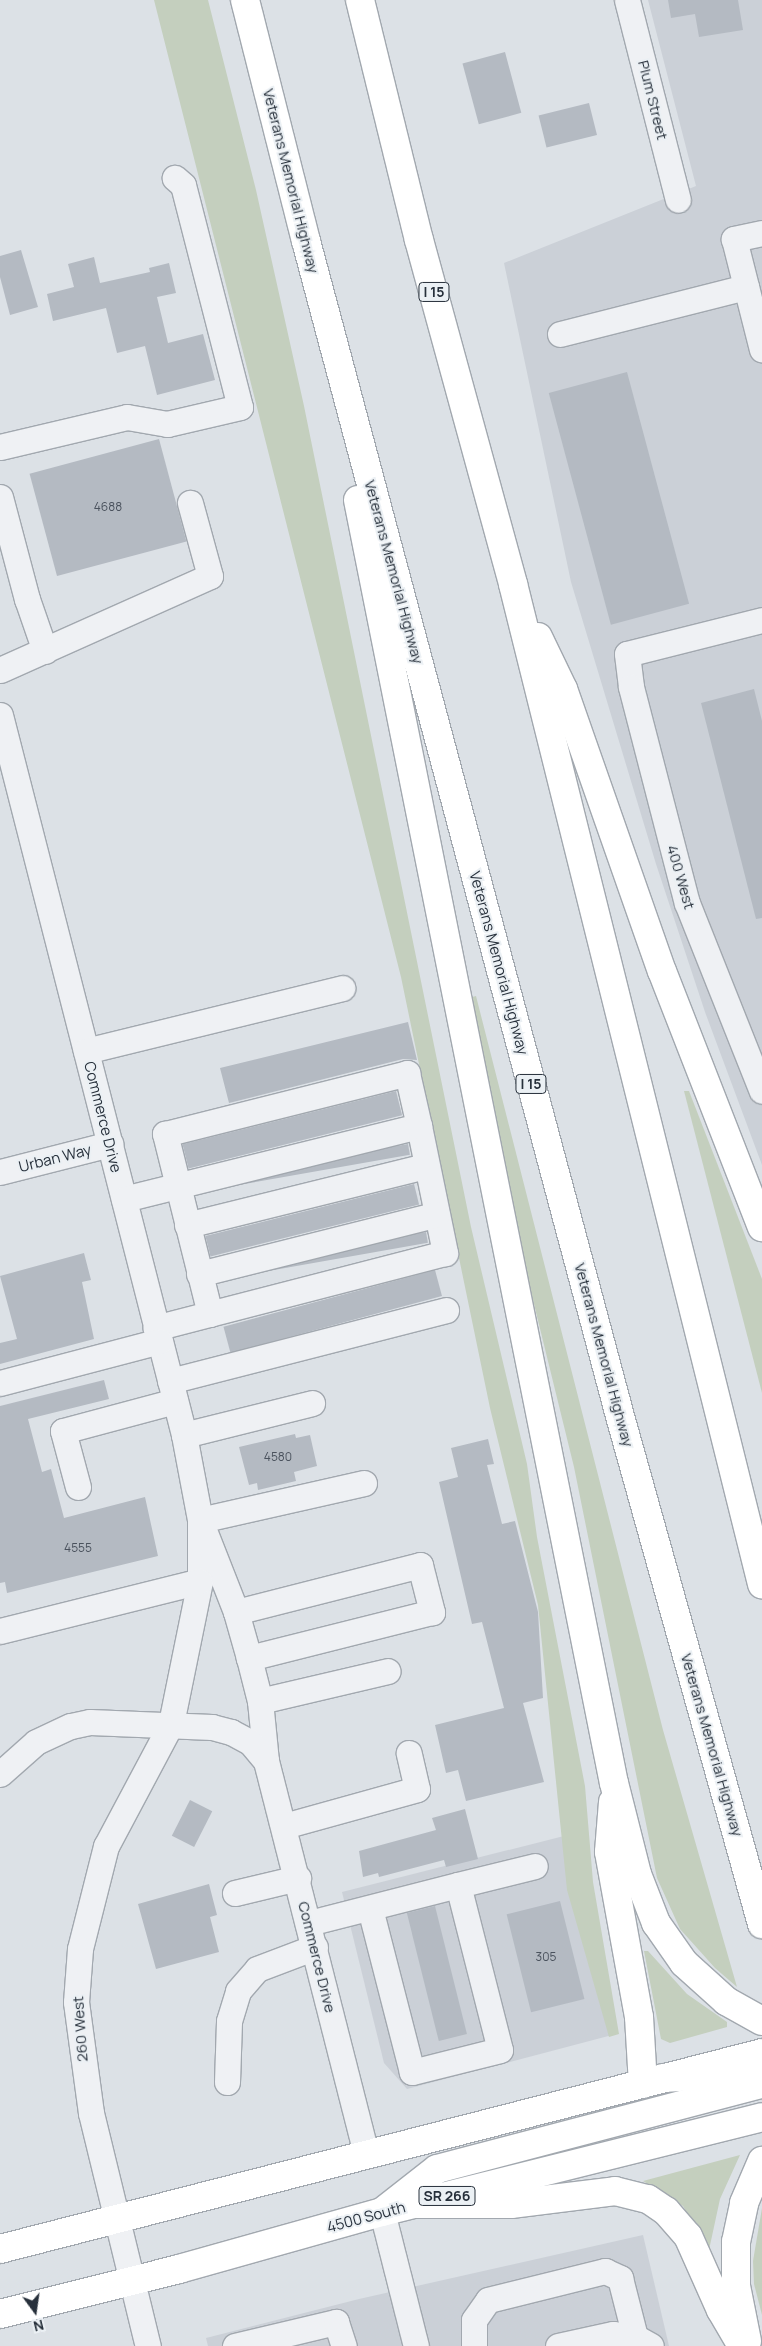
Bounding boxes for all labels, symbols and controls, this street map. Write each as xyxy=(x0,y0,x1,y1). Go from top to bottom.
street label: Plum Street xyxy=(634,58,672,142)
street label: Veterans Memorial Highway xyxy=(259,87,323,275)
road number: I 15 xyxy=(418,280,450,304)
street label: Veterans Memorial Highway xyxy=(361,478,427,666)
house number: 4688 xyxy=(94,500,122,514)
street label: 400 West xyxy=(663,843,699,911)
street label: Veterans Memorial Highway xyxy=(466,869,532,1057)
street label: Commerce Drive xyxy=(80,1060,126,1174)
road number: I 15 xyxy=(515,1072,547,1096)
street label: Urban Way xyxy=(17,1140,93,1176)
street label: Veterans Memorial Highway xyxy=(571,1261,637,1449)
house number: 4580 xyxy=(264,1450,292,1464)
house number: 4555 xyxy=(64,1541,92,1555)
street label: Veterans Memorial Highway xyxy=(677,1651,747,1839)
street label: Commerce Drive xyxy=(294,1900,340,2014)
house number: 305 xyxy=(536,1950,556,1964)
street label: 260 West xyxy=(69,1996,91,2062)
road number: SR 266 xyxy=(418,2184,476,2208)
street label: 4500 South xyxy=(325,2198,407,2236)
north arrow xyxy=(10,2286,60,2336)
text: N xyxy=(32,2316,46,2336)

